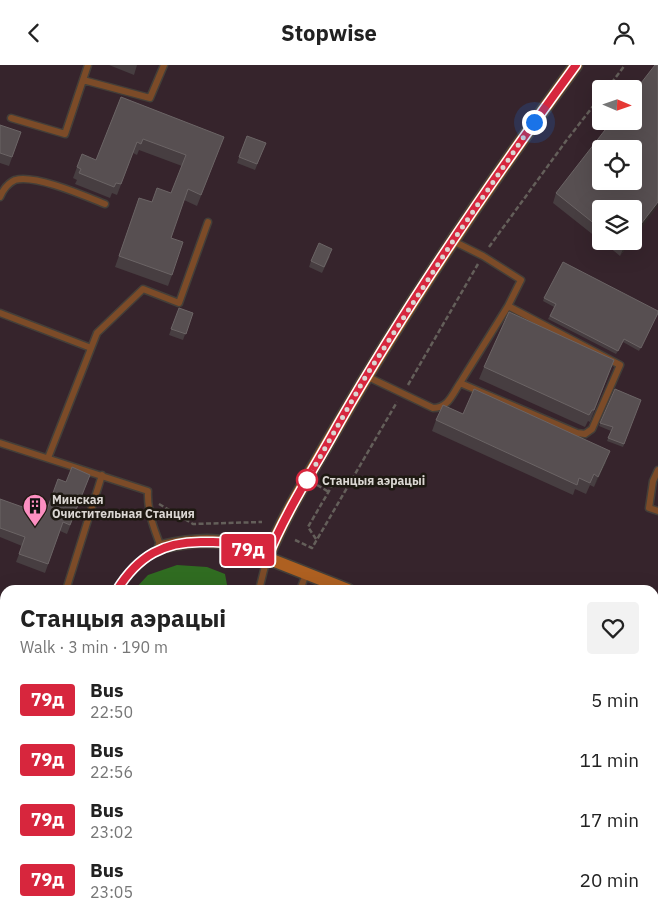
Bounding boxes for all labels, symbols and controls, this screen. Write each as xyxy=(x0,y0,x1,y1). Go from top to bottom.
text: Stopwise xyxy=(281,18,377,47)
icon: back xyxy=(20,19,48,47)
icon: person xyxy=(610,19,638,47)
north arrow xyxy=(592,80,642,130)
map controls xyxy=(592,80,642,250)
your location xyxy=(522,110,547,135)
button: locate xyxy=(592,140,642,190)
button: layers xyxy=(592,200,642,250)
marker: Станцыя аэрацыі xyxy=(296,469,318,491)
place label: Станцыя аэрацыі xyxy=(322,473,425,488)
place label: Минская Очистительная Станция xyxy=(52,492,195,521)
building icon: Минская Очистительная Станция xyxy=(22,493,48,527)
line badge: 79д xyxy=(219,534,277,566)
text: 79д xyxy=(231,538,265,561)
text: Станцыя аэрацыі xyxy=(20,602,226,634)
button: heart xyxy=(587,602,639,654)
text: Walk · 3 min · 190 m xyxy=(20,637,168,657)
text: Bus xyxy=(90,678,124,702)
text: 79д xyxy=(31,688,64,711)
text: 5 min xyxy=(591,688,639,712)
text: 22:50 xyxy=(90,702,133,722)
text: Bus xyxy=(90,738,124,762)
text: 79д xyxy=(31,748,64,771)
text: 11 min xyxy=(580,748,639,772)
text: 22:56 xyxy=(90,762,133,782)
text: Bus xyxy=(90,798,124,822)
text: 79д xyxy=(31,808,64,831)
text: 17 min xyxy=(580,808,639,832)
text: 23:02 xyxy=(90,822,133,842)
text: Bus xyxy=(90,858,124,882)
text: 79д xyxy=(31,868,64,891)
text: 20 min xyxy=(580,868,639,892)
text: 23:05 xyxy=(90,882,133,902)

